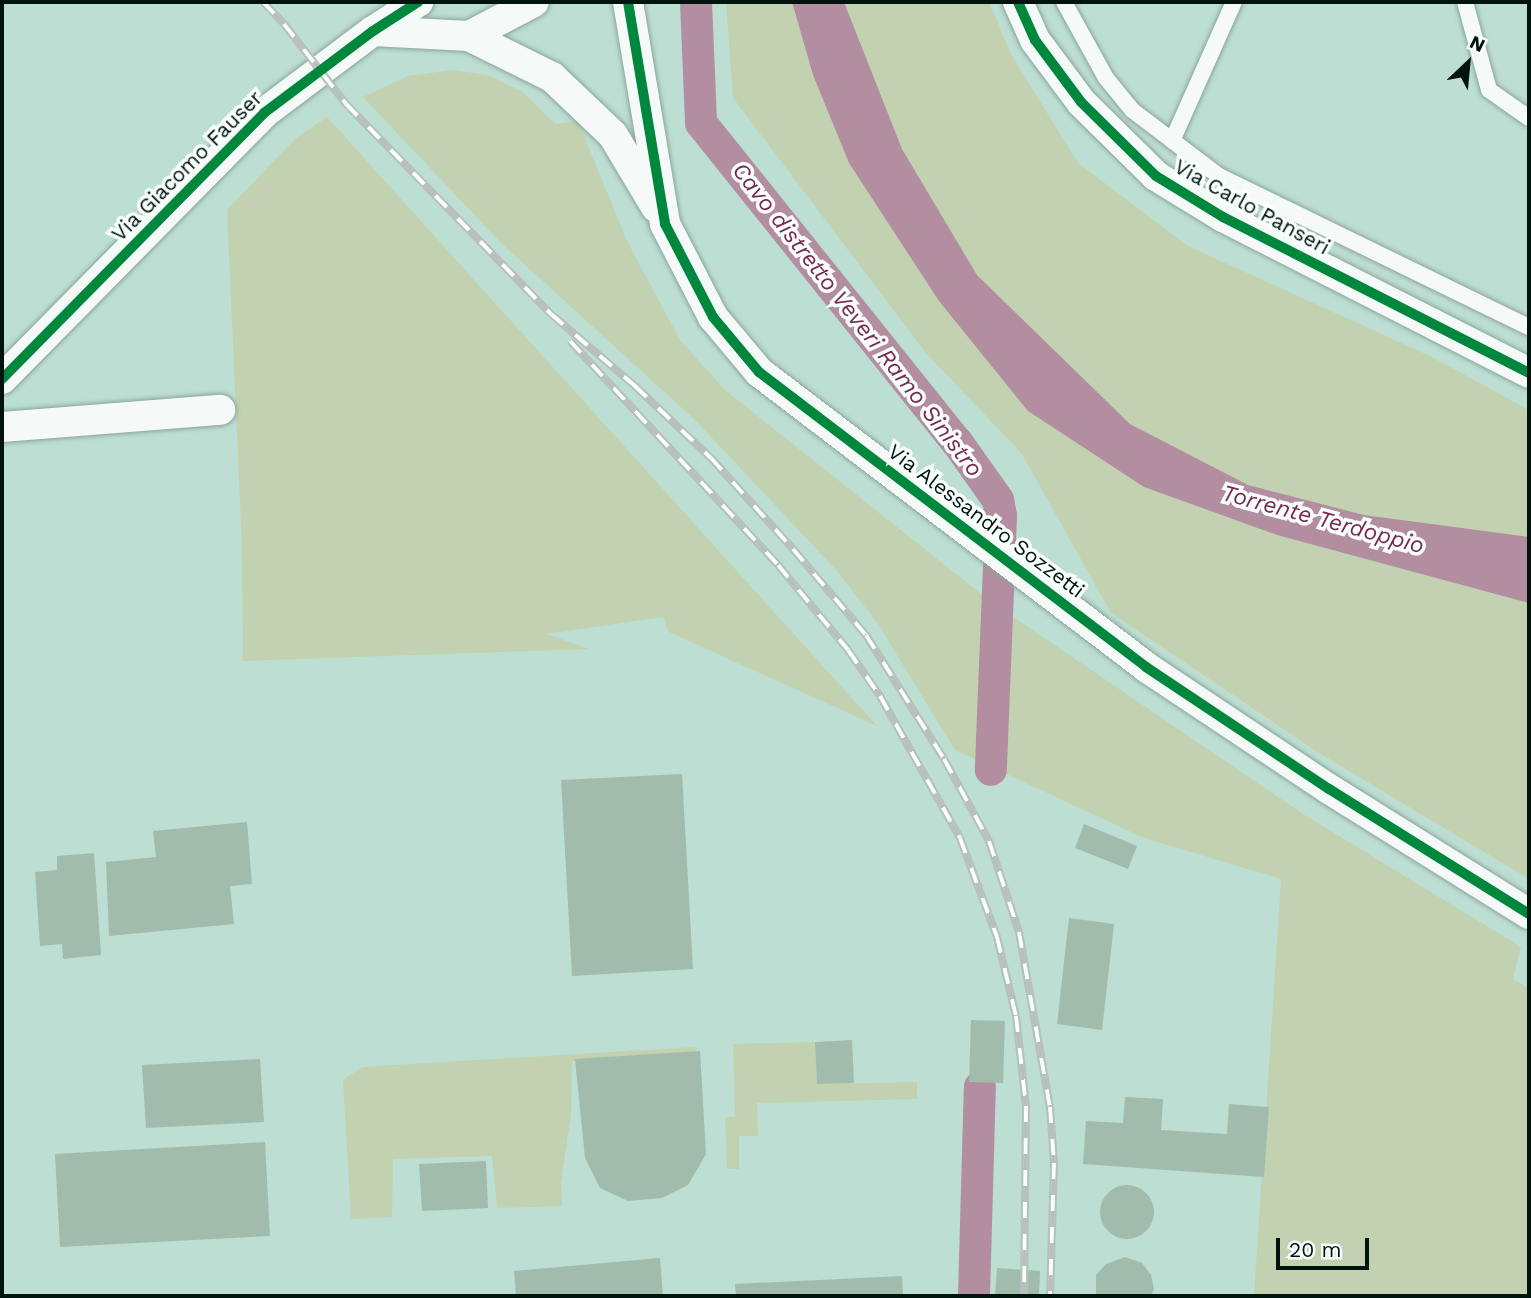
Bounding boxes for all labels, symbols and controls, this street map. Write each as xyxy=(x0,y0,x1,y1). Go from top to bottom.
north arrow xyxy=(1433,28,1503,98)
text: N xyxy=(1466,30,1489,57)
street label: Via Giacomo Fauser xyxy=(106,85,268,247)
street label: Via Carlo Panseri xyxy=(1170,154,1334,260)
water label: Cavo distretto Veveri Ramo Sinistro xyxy=(726,157,988,483)
street label: Via Alessandro Sozzetti xyxy=(882,439,1090,603)
water label: Torrente Terdoppio xyxy=(1219,480,1427,560)
scale bar xyxy=(1279,1224,1372,1268)
text: 20 m xyxy=(1289,1237,1341,1262)

